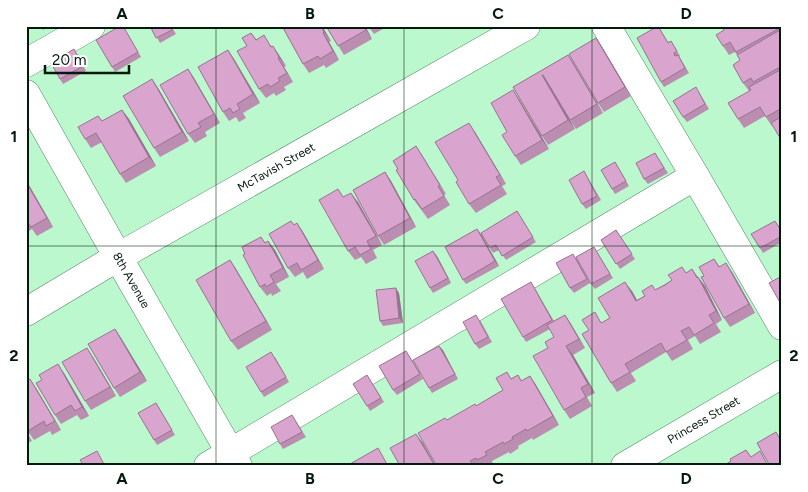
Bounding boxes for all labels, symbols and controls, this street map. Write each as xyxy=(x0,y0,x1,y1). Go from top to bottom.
text: A xyxy=(116,4,128,23)
text: B xyxy=(305,4,315,23)
text: C xyxy=(492,4,504,23)
text: D xyxy=(680,4,692,23)
scale bar xyxy=(45,42,129,74)
text: 20 m xyxy=(52,51,86,69)
text: 1 xyxy=(11,127,17,146)
text: 1 xyxy=(791,127,797,146)
street label: McTavish Street xyxy=(235,140,318,195)
street label: 8th Avenue xyxy=(110,250,153,311)
text: 2 xyxy=(9,346,19,365)
text: 2 xyxy=(789,346,799,365)
street label: Princess Street xyxy=(665,393,743,447)
text: A xyxy=(116,469,128,488)
text: B xyxy=(305,469,315,488)
text: C xyxy=(492,469,504,488)
text: D xyxy=(680,469,692,488)

